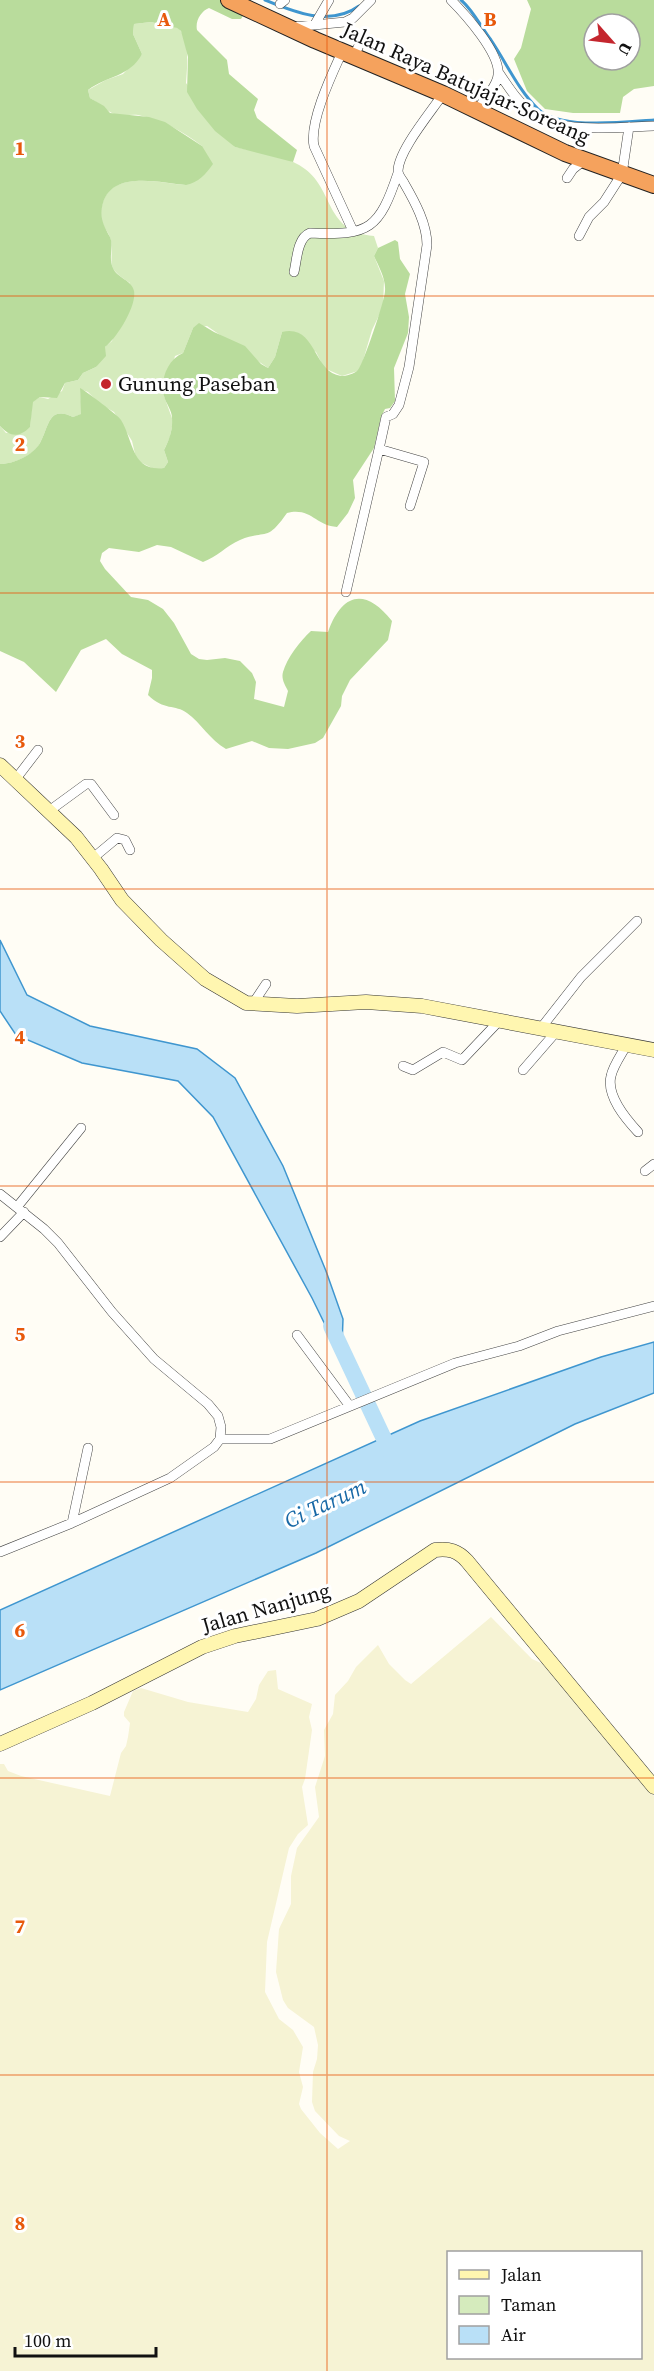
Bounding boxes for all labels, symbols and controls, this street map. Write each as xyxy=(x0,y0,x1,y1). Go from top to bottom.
text: A xyxy=(157,5,171,33)
north arrow xyxy=(582,12,642,72)
street label: Jalan Raya Batujajar-Soreang xyxy=(338,17,594,149)
text: U xyxy=(613,39,638,60)
text: 1 xyxy=(15,134,25,162)
place label: Gunung Paseban xyxy=(118,369,276,398)
marker: Gunung Paseban xyxy=(99,377,113,391)
text: 2 xyxy=(15,430,26,458)
text: 3 xyxy=(15,727,26,755)
text: 4 xyxy=(15,1023,26,1051)
text: 5 xyxy=(15,1320,26,1348)
water label: Ci Tarum xyxy=(279,1471,371,1535)
street label: Jalan Nanjung xyxy=(197,1575,334,1640)
text: 6 xyxy=(15,1616,26,1644)
text: 7 xyxy=(15,1912,26,1940)
text: 8 xyxy=(15,2209,25,2237)
legend xyxy=(447,2251,642,2359)
text: Jalan xyxy=(500,2262,542,2287)
text: Taman xyxy=(501,2292,556,2317)
scale bar xyxy=(15,2320,156,2358)
text: Air xyxy=(501,2322,526,2347)
text: 100 m xyxy=(24,2328,71,2353)

